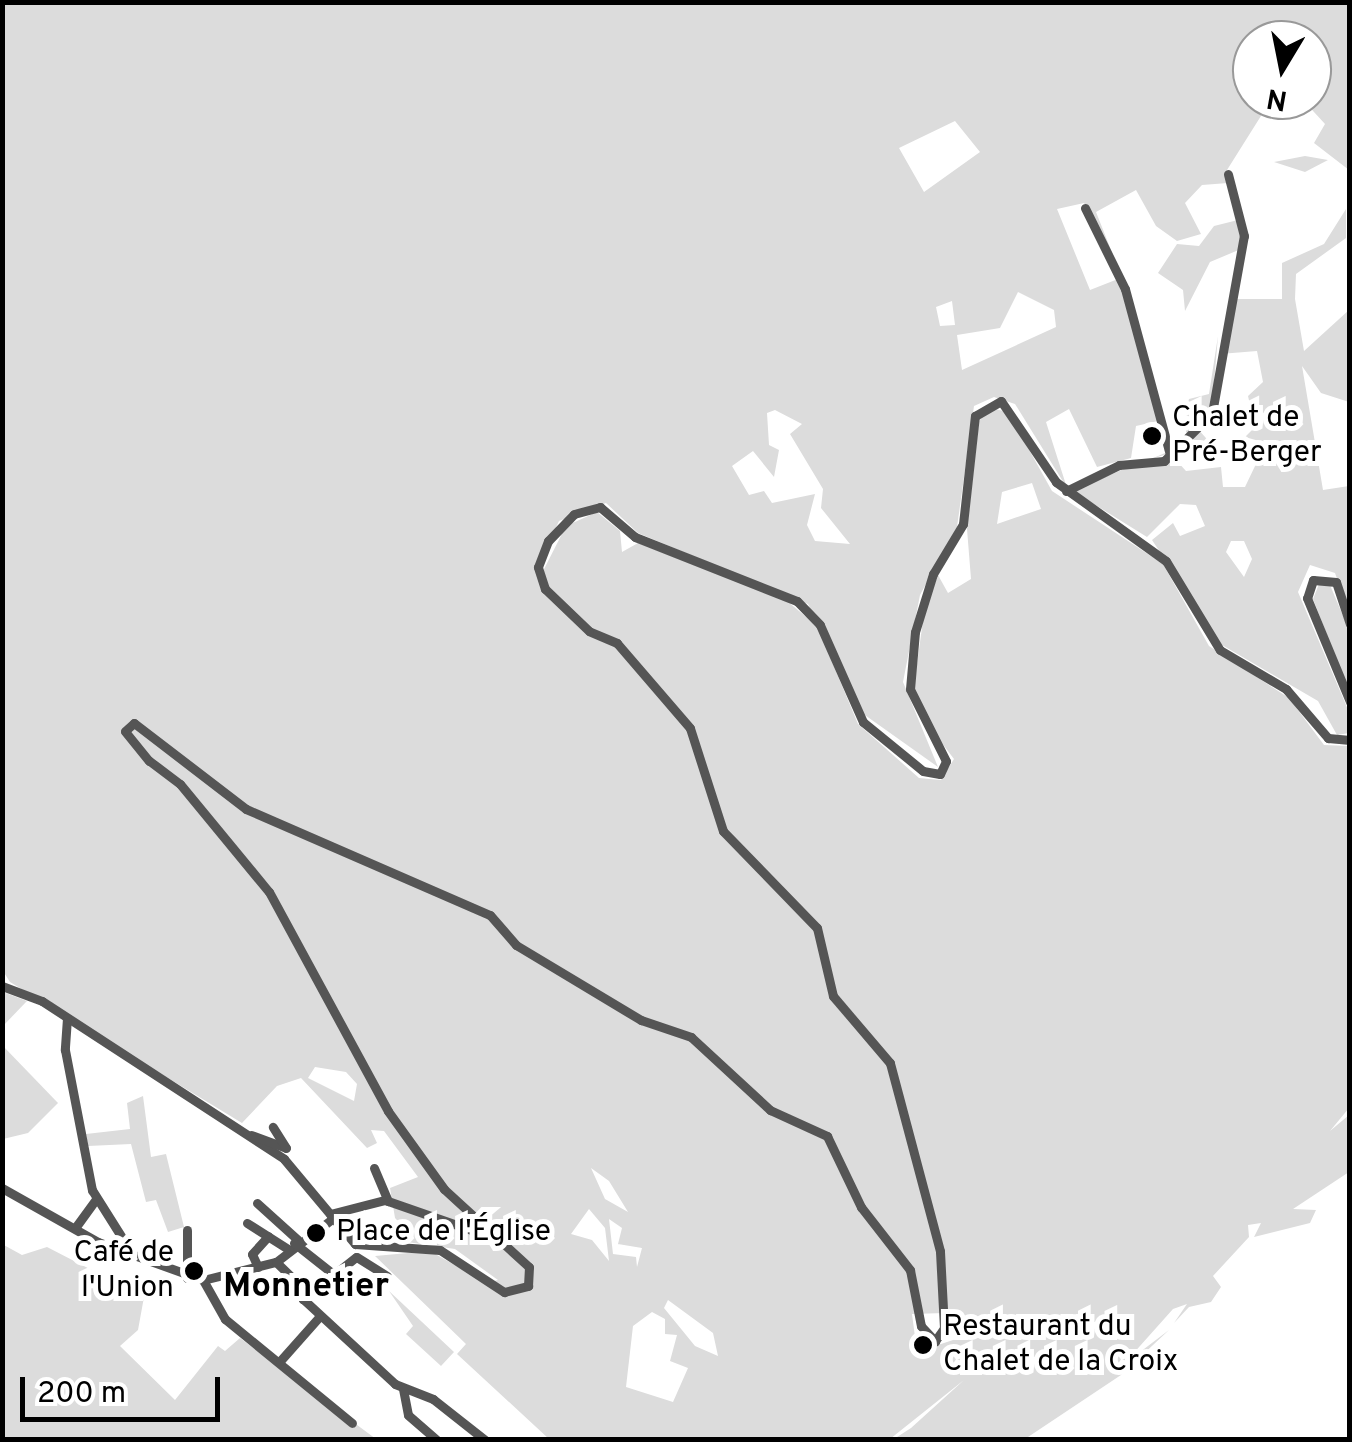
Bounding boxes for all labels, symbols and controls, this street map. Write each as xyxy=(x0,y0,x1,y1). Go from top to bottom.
north arrow xyxy=(1232,20,1332,120)
text: N xyxy=(1264,78,1290,117)
place label: Chalet de Pré-Berger xyxy=(1172,401,1322,472)
marker: Chalet de Pré-Berger xyxy=(1141,425,1163,447)
place label: Place de l'Église xyxy=(336,1215,551,1251)
marker: Place de l'Église xyxy=(305,1222,327,1244)
place label: Café de l'Union xyxy=(73,1236,174,1306)
marker: Café de l'Union xyxy=(183,1260,205,1282)
district label: Monnetier xyxy=(223,1266,389,1308)
place label: Restaurant du Chalet de la Croix xyxy=(943,1310,1178,1380)
marker: Restaurant du Chalet de la Croix xyxy=(912,1334,934,1356)
scale bar xyxy=(25,1357,225,1419)
text: 200 m xyxy=(37,1376,126,1413)

